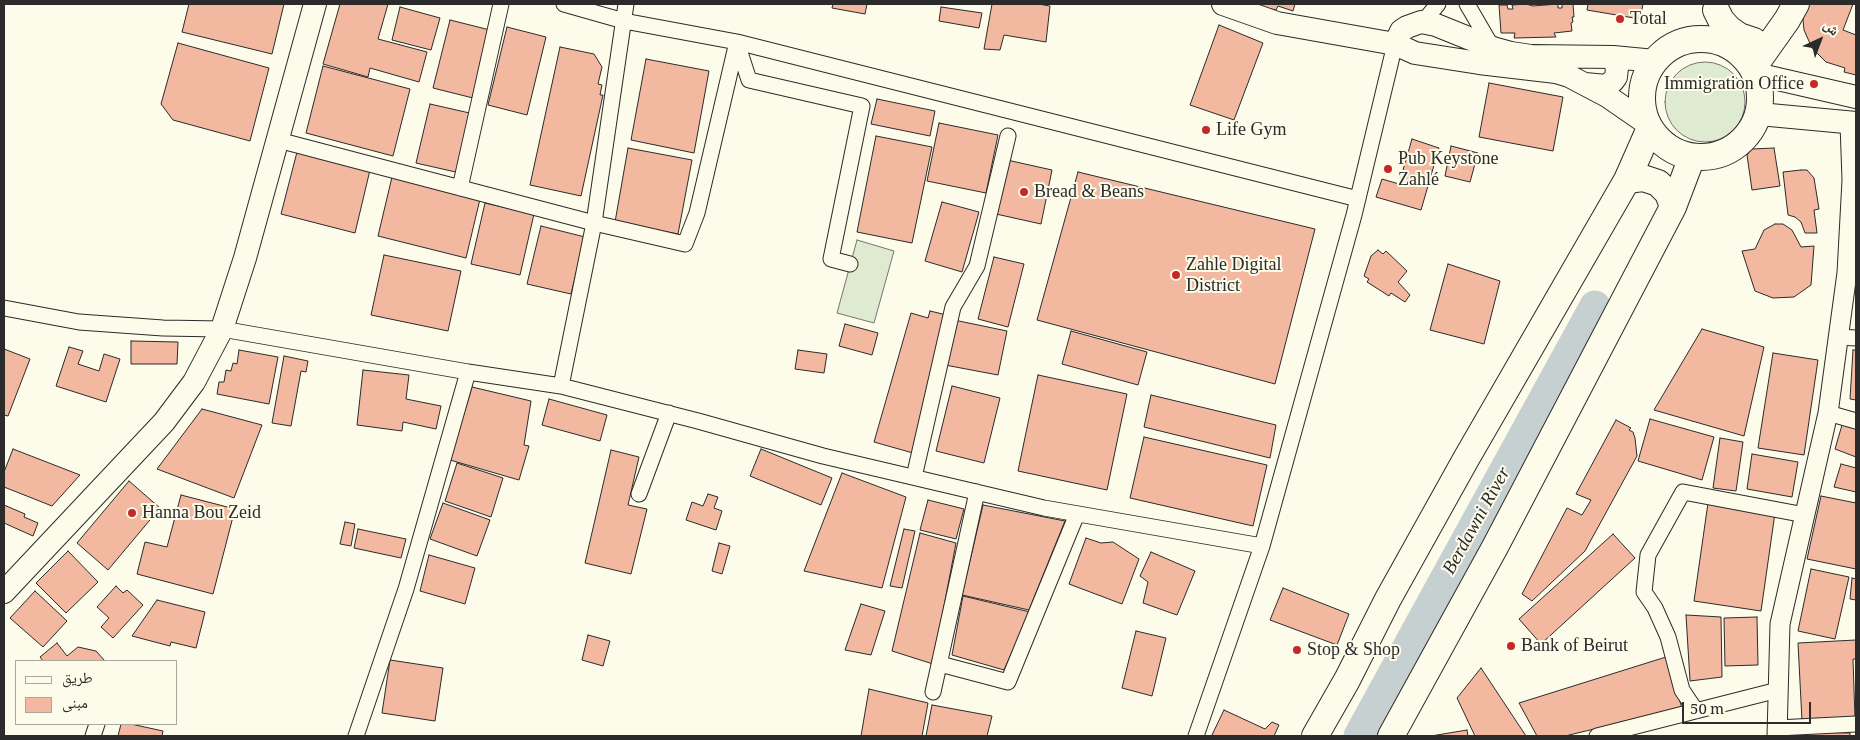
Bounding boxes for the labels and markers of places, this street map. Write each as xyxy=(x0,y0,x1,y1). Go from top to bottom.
place label: Total xyxy=(1630,8,1673,30)
marker: Total xyxy=(1614,13,1626,25)
place label: Immigration Office xyxy=(1641,73,1804,95)
marker: Immigration Office xyxy=(1808,78,1820,90)
place label: Life Gym xyxy=(1216,119,1293,141)
marker: Life Gym xyxy=(1200,124,1212,136)
place label: Pub Keystone Zahlé xyxy=(1398,148,1513,190)
marker: Pub Keystone Zahlé xyxy=(1382,163,1394,175)
place label: Bread & Beans xyxy=(1034,181,1158,203)
marker: Bread & Beans xyxy=(1018,186,1030,198)
place label: Zahle Digital District xyxy=(1186,254,1294,296)
marker: Zahle Digital District xyxy=(1170,269,1182,281)
place label: Hanna Bou Zeid xyxy=(142,502,278,524)
marker: Hanna Bou Zeid xyxy=(126,507,138,519)
place label: Bank of Beirut xyxy=(1521,635,1643,657)
place label: Stop & Shop xyxy=(1307,639,1409,661)
marker: Bank of Beirut xyxy=(1505,640,1517,652)
marker: Stop & Shop xyxy=(1291,644,1303,656)

